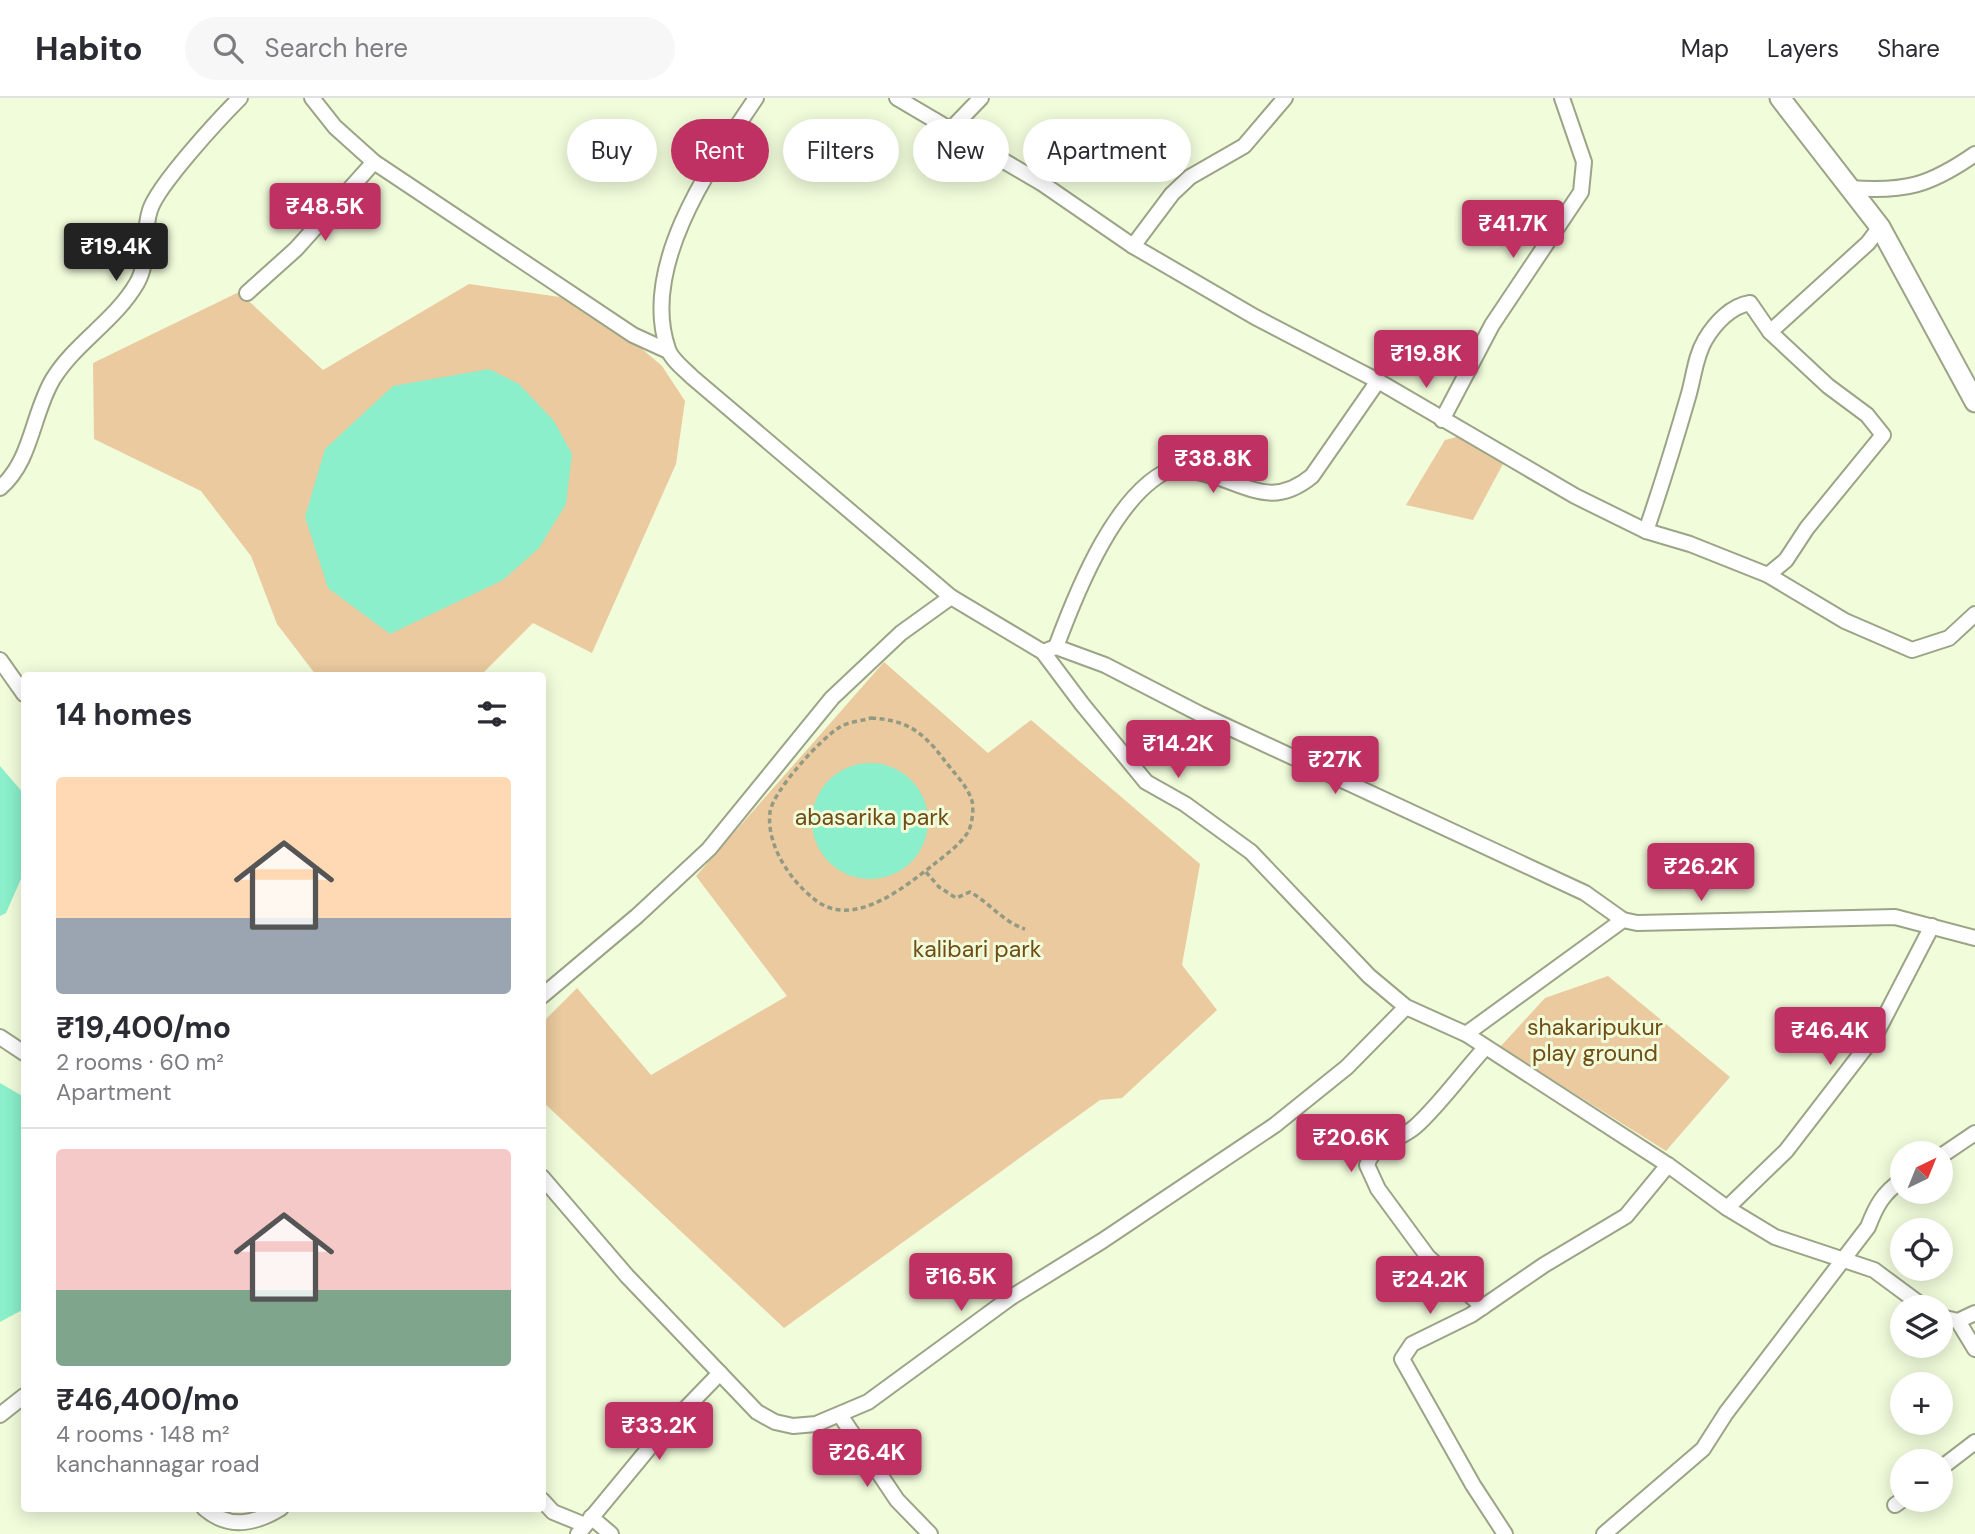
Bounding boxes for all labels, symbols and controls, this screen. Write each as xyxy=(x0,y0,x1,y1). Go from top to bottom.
search box xyxy=(185,17,675,80)
text: Habito xyxy=(35,27,143,70)
icon: search xyxy=(209,29,247,67)
text: Search here xyxy=(265,31,408,65)
text: Map xyxy=(1681,33,1729,64)
text: Layers xyxy=(1767,33,1839,64)
text: Share xyxy=(1877,33,1940,64)
chip: Buy xyxy=(567,119,657,182)
chip: Rent xyxy=(671,119,769,182)
chip: Filters xyxy=(783,119,899,182)
chip: New xyxy=(913,119,1009,182)
chip: Apartment xyxy=(1023,119,1191,182)
pin: ₹48.5K xyxy=(268,184,382,243)
text: ₹48.5K xyxy=(286,191,364,221)
pin: ₹41.7K xyxy=(1456,200,1570,260)
text: ₹41.7K xyxy=(1478,208,1548,238)
pin: ₹19.4K xyxy=(59,223,173,283)
text: ₹19.4K xyxy=(80,231,152,261)
pin: ₹19.8K xyxy=(1369,330,1483,390)
text: ₹19.8K xyxy=(1390,338,1462,368)
pin: ₹38.8K xyxy=(1156,436,1270,495)
text: ₹38.8K xyxy=(1174,443,1252,473)
text: 14 homes xyxy=(56,695,193,734)
icon: filters xyxy=(473,695,511,733)
pin: ₹14.2K xyxy=(1121,720,1235,780)
text: ₹14.2K xyxy=(1142,728,1214,758)
pin: ₹27K xyxy=(1294,736,1376,796)
text: ₹27K xyxy=(1308,744,1362,774)
park label: abasarika park xyxy=(795,802,950,832)
icon: home xyxy=(221,822,347,948)
pin: ₹26.2K xyxy=(1644,844,1758,903)
text: ₹26.2K xyxy=(1663,851,1739,881)
park label: kalibari park xyxy=(913,934,1042,964)
pin: ₹46.4K xyxy=(1773,1007,1887,1067)
text: ₹19,400/mo xyxy=(56,1008,231,1047)
park label: shakaripukur play ground xyxy=(1527,1012,1663,1068)
text: ₹46.4K xyxy=(1791,1015,1869,1045)
text: 2 rooms · 60 m² xyxy=(56,1047,224,1077)
text: Apartment xyxy=(56,1077,171,1107)
pin: ₹20.6K xyxy=(1294,1114,1408,1174)
text: ₹20.6K xyxy=(1312,1122,1390,1152)
north arrow xyxy=(1890,1141,1953,1204)
map controls xyxy=(1890,1141,1953,1512)
icon: home xyxy=(221,1194,347,1320)
button: locate xyxy=(1890,1218,1953,1281)
pin: ₹16.5K xyxy=(904,1254,1018,1313)
pin: ₹24.2K xyxy=(1373,1256,1487,1316)
text: ₹16.5K xyxy=(925,1261,997,1291)
text: ₹24.2K xyxy=(1392,1264,1468,1294)
button: layers xyxy=(1890,1295,1953,1358)
button: + xyxy=(1890,1372,1953,1435)
text: ₹46,400/mo xyxy=(56,1380,240,1419)
pin: ₹33.2K xyxy=(602,1402,716,1462)
text: ₹33.2K xyxy=(621,1410,697,1440)
text: 4 rooms · 148 m² xyxy=(56,1419,230,1449)
pin: ₹26.4K xyxy=(810,1430,924,1489)
text: ₹26.4K xyxy=(829,1437,906,1467)
text: kanchannagar road xyxy=(56,1449,260,1479)
button: − xyxy=(1890,1449,1953,1512)

